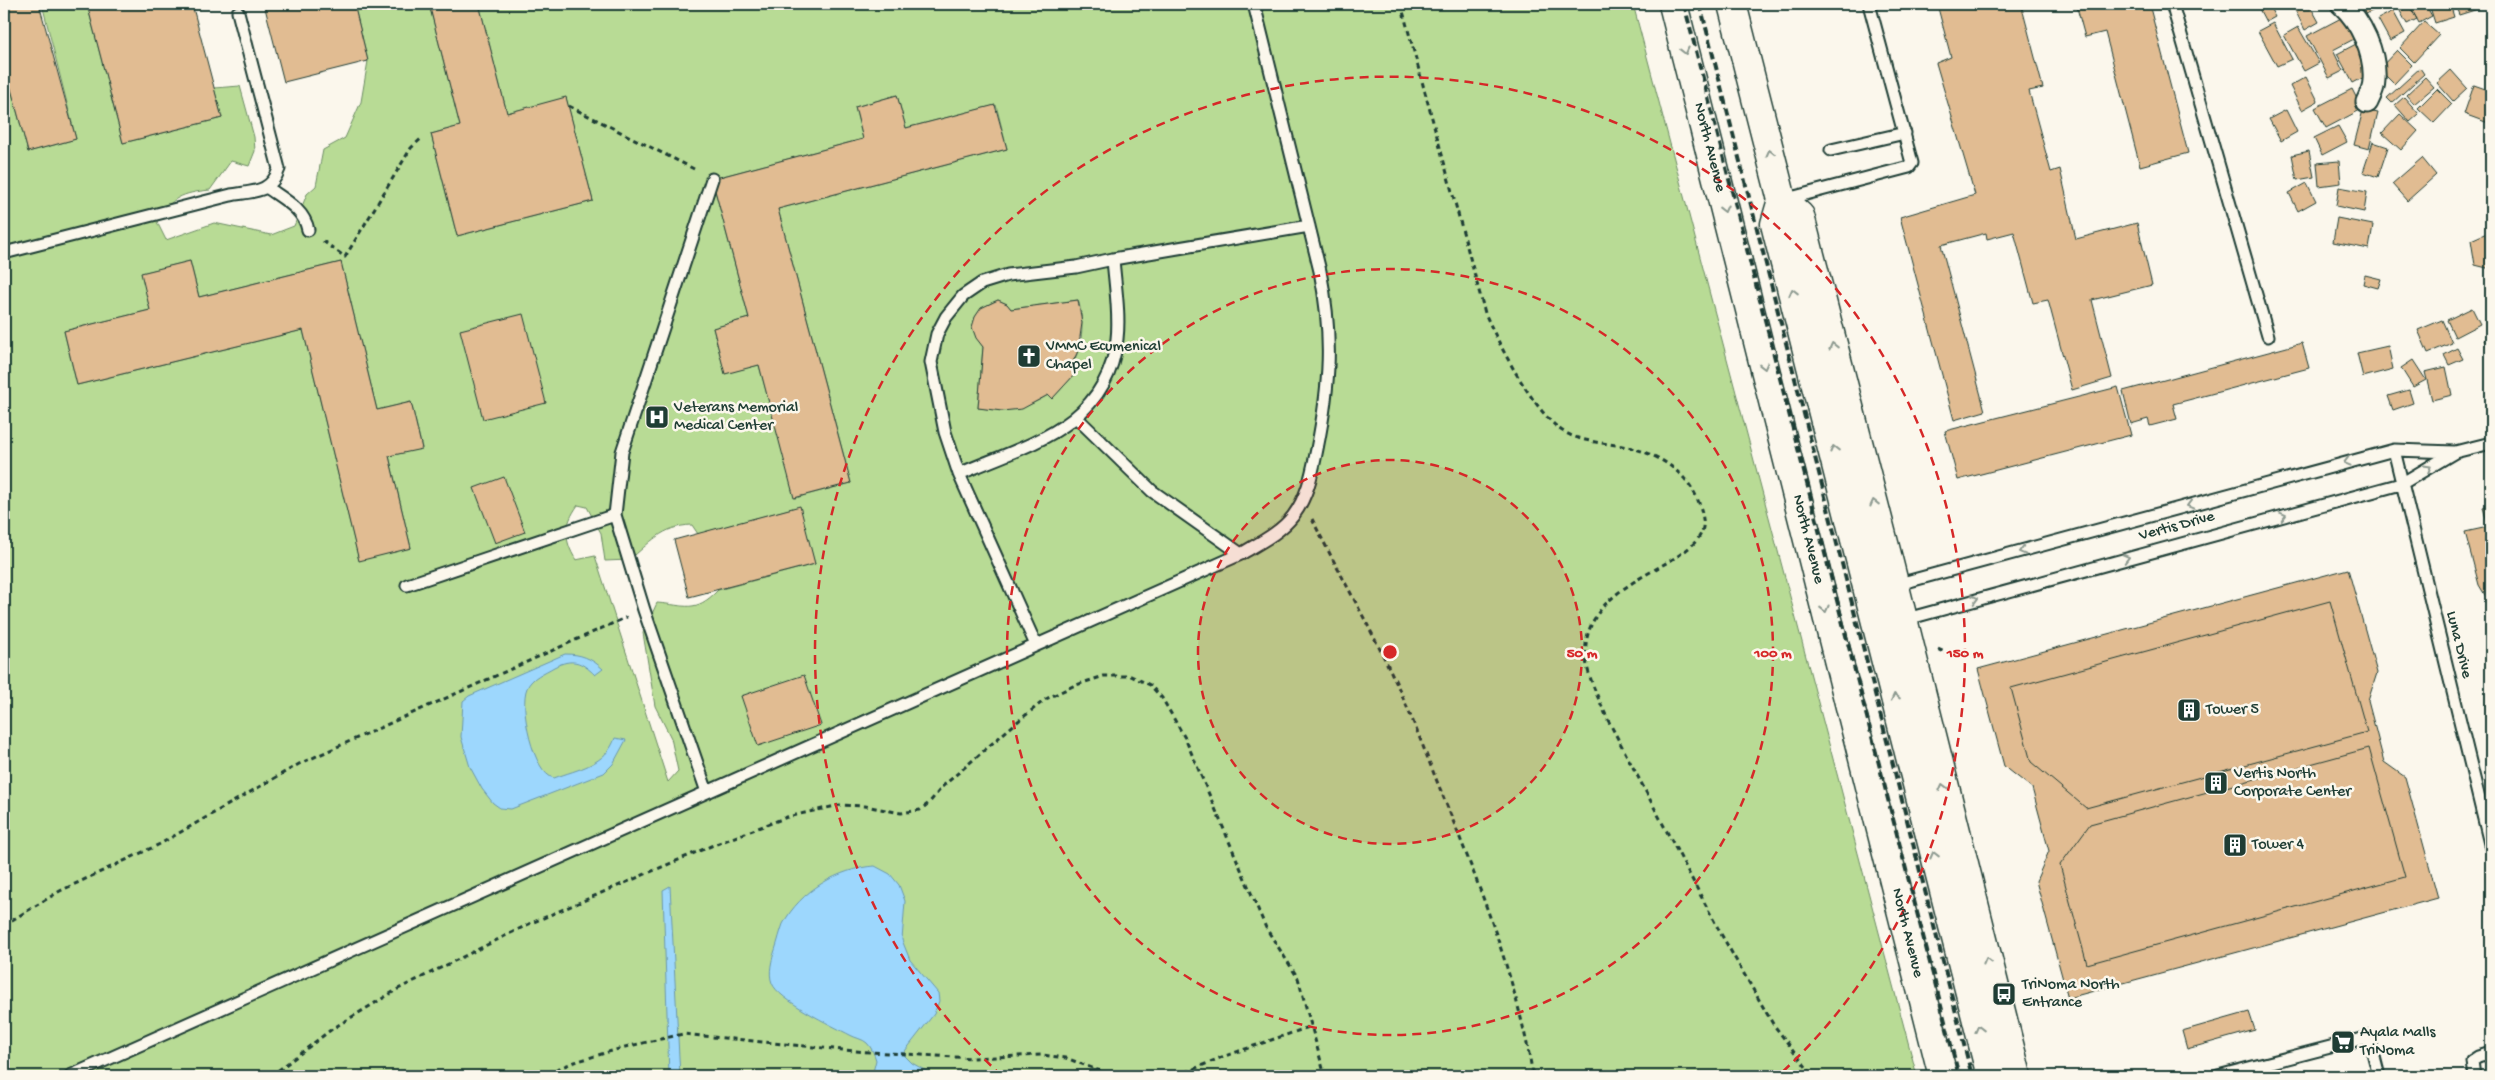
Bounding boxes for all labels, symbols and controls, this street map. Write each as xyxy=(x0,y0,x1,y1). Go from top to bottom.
one-way arrow xyxy=(1679,47,1690,56)
street label: North Avenue xyxy=(1689,101,1730,195)
one-way arrow xyxy=(1765,148,1776,157)
one-way arrow xyxy=(1719,204,1729,212)
one-way arrow xyxy=(1788,287,1799,296)
place label: VMMC Ecumenical Chapel xyxy=(1045,338,1161,375)
one-way arrow xyxy=(1828,341,1839,350)
church icon: VMMC Ecumenical Chapel xyxy=(1016,343,1042,369)
one-way arrow xyxy=(1758,362,1769,371)
place label: Veterans Memorial Medical Center xyxy=(673,399,798,436)
hospital icon: Veterans Memorial Medical Center xyxy=(644,404,670,430)
one-way arrow xyxy=(1829,446,1839,454)
one-way arrow xyxy=(2343,457,2351,467)
one-way arrow xyxy=(2423,465,2432,475)
street label: North Avenue xyxy=(1787,493,1828,587)
one-way arrow xyxy=(1869,500,1879,508)
one-way arrow xyxy=(2187,500,2195,510)
street label: Vertis Drive xyxy=(2136,508,2218,546)
one-way arrow xyxy=(2279,511,2287,521)
one-way arrow xyxy=(2019,546,2027,556)
one-way arrow xyxy=(2122,553,2131,564)
one-way arrow xyxy=(1970,595,1978,605)
one-way arrow xyxy=(1819,604,1830,613)
street label: Luna Drive xyxy=(2440,609,2476,681)
centre of rings xyxy=(1381,643,1399,661)
text: 50 m xyxy=(1567,645,1598,663)
text: 100 m xyxy=(1753,645,1792,663)
text: 150 m xyxy=(1946,645,1984,663)
one-way arrow xyxy=(1891,693,1901,701)
building icon: Tower 5 xyxy=(2176,697,2202,723)
place label: Tower 5 xyxy=(2205,701,2259,720)
place label: Vertis North Corporate Center xyxy=(2233,765,2352,802)
building icon: Vertis North Corporate Center xyxy=(2203,770,2229,796)
one-way arrow xyxy=(1939,783,1949,791)
building icon: Tower 4 xyxy=(2222,832,2248,858)
place label: Tower 4 xyxy=(2251,836,2305,855)
one-way arrow xyxy=(1929,850,1940,859)
street label: North Avenue xyxy=(1887,886,1928,980)
one-way arrow xyxy=(1982,957,1993,966)
place label: TriNoma North Entrance xyxy=(2021,976,2120,1013)
bus stop icon: TriNoma North Entrance xyxy=(1991,981,2017,1007)
place label: Ayala Malls TriNoma xyxy=(2359,1024,2436,1061)
one-way arrow xyxy=(1974,1025,1985,1034)
supermarket icon: Ayala Malls TriNoma xyxy=(2330,1029,2356,1055)

